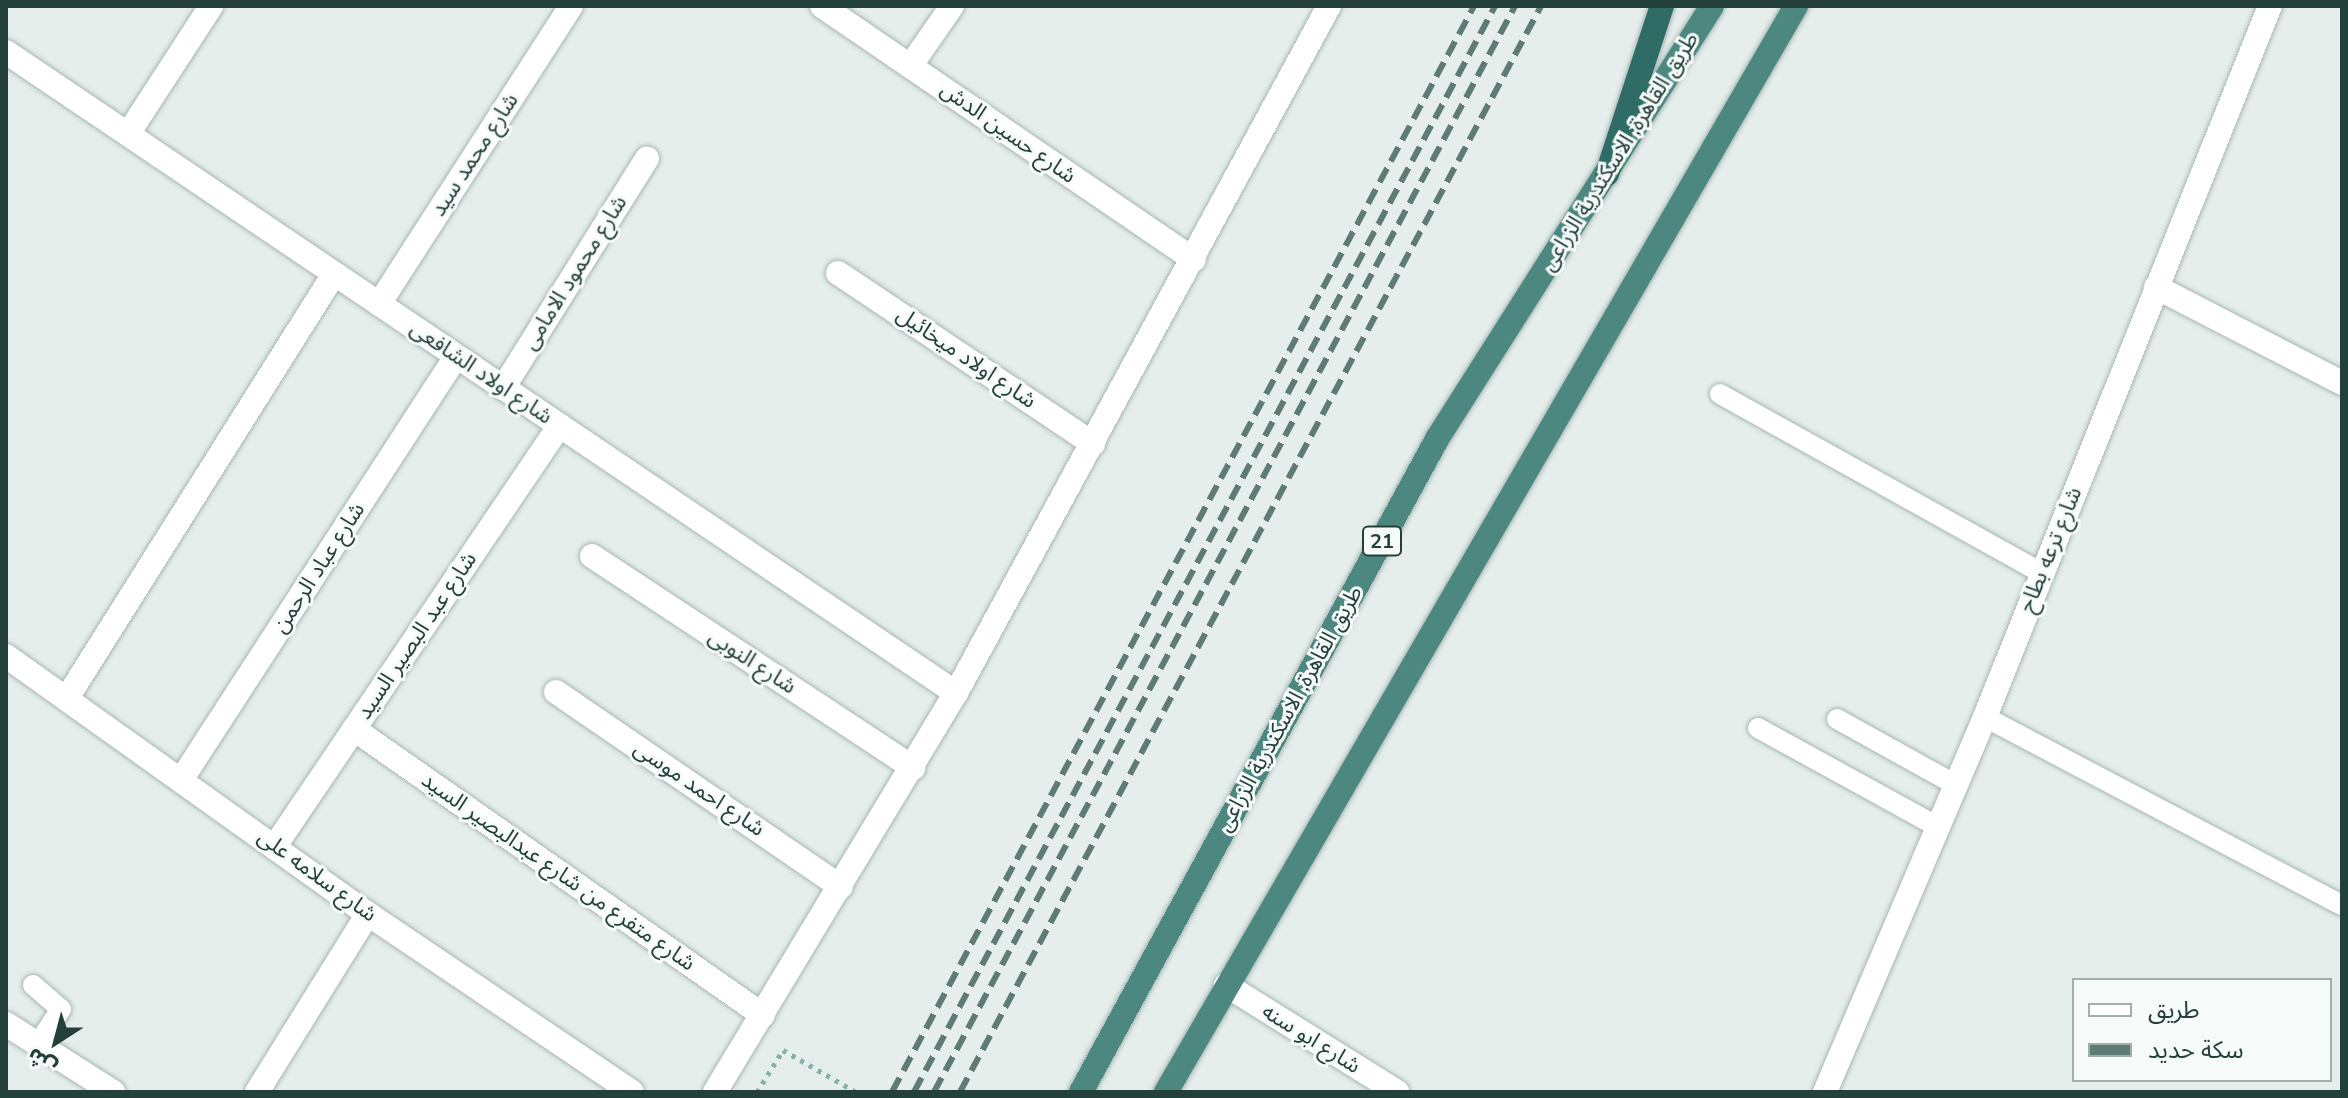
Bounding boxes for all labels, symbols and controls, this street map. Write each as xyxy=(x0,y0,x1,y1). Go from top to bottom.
street label: طريق القاهرة, الاسكندرية الزراعى xyxy=(1535,28,1705,276)
street label: شارع حسين الدش xyxy=(935,76,1081,190)
street label: شارع محمد سيد xyxy=(425,89,525,221)
street label: شارع محمود الامامى xyxy=(517,191,633,355)
street label: شارع اولاد ميخائيل xyxy=(891,302,1041,414)
street label: شارع اولاد الشافعى xyxy=(405,316,557,430)
street label: شارع ترعه بطاح xyxy=(2014,484,2088,616)
street label: شارع عباد الرحمن xyxy=(267,498,371,638)
road number: 21 xyxy=(1362,525,1402,557)
street label: شارع عبد البصير السيد xyxy=(351,547,483,725)
street label: طريق القاهرة, الاسكندرية الزراعى xyxy=(1211,581,1369,837)
street label: شارع النوبى xyxy=(703,624,801,700)
street label: شارع احمد موسى xyxy=(629,736,769,842)
street label: شارع متفرع من شارع عبدالبصير السيد xyxy=(416,767,700,977)
street label: شارع سلامه على xyxy=(252,824,382,928)
legend xyxy=(2072,978,2332,1082)
text: طريق xyxy=(2148,994,2200,1026)
street label: شارع ابو سنه xyxy=(1257,998,1365,1080)
north arrow xyxy=(16,1002,96,1082)
text: سكة حديد xyxy=(2148,1034,2244,1066)
text: ش xyxy=(21,1040,63,1082)

